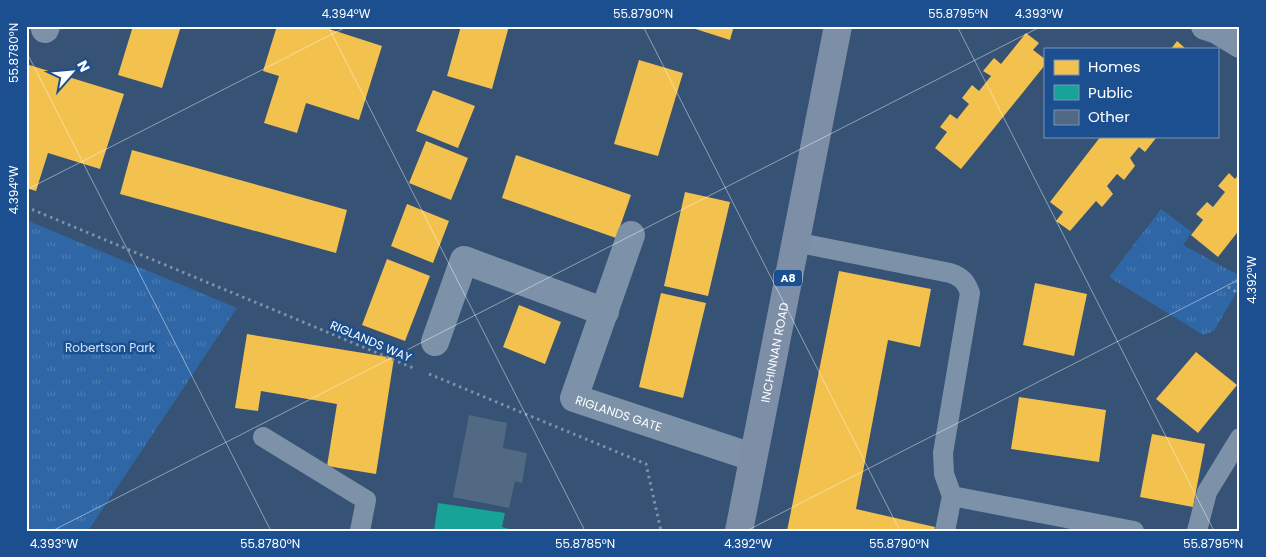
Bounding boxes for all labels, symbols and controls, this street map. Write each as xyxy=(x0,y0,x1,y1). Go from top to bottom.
text: 4.394°W xyxy=(322,5,371,22)
text: 55.8790°N xyxy=(613,5,673,22)
text: 55.8795°N xyxy=(928,5,988,22)
text: 4.393°W xyxy=(1015,5,1063,22)
text: 55.8780°N xyxy=(5,23,22,83)
north arrow xyxy=(48,48,98,98)
legend xyxy=(1044,48,1218,138)
text: Homes xyxy=(1088,56,1141,77)
text: N xyxy=(72,57,95,75)
text: Public xyxy=(1088,82,1133,103)
text: Other xyxy=(1088,106,1130,127)
text: 4.394°W xyxy=(5,165,22,214)
text: 4.392°W xyxy=(1243,256,1260,304)
road number: A8 xyxy=(774,270,802,286)
street label: INCHINNAN ROAD xyxy=(756,301,792,404)
street label: RIGLANDS WAY xyxy=(328,316,414,366)
park label: Robertson Park xyxy=(65,339,156,356)
street label: RIGLANDS GATE xyxy=(573,391,664,435)
text: 4.393°W xyxy=(30,535,78,552)
text: 55.8780°N xyxy=(240,535,300,552)
text: 55.8785°N xyxy=(555,535,615,552)
text: 4.392°W xyxy=(724,535,772,552)
text: 55.8790°N xyxy=(869,535,929,552)
text: 55.8795°N xyxy=(1183,535,1243,552)

